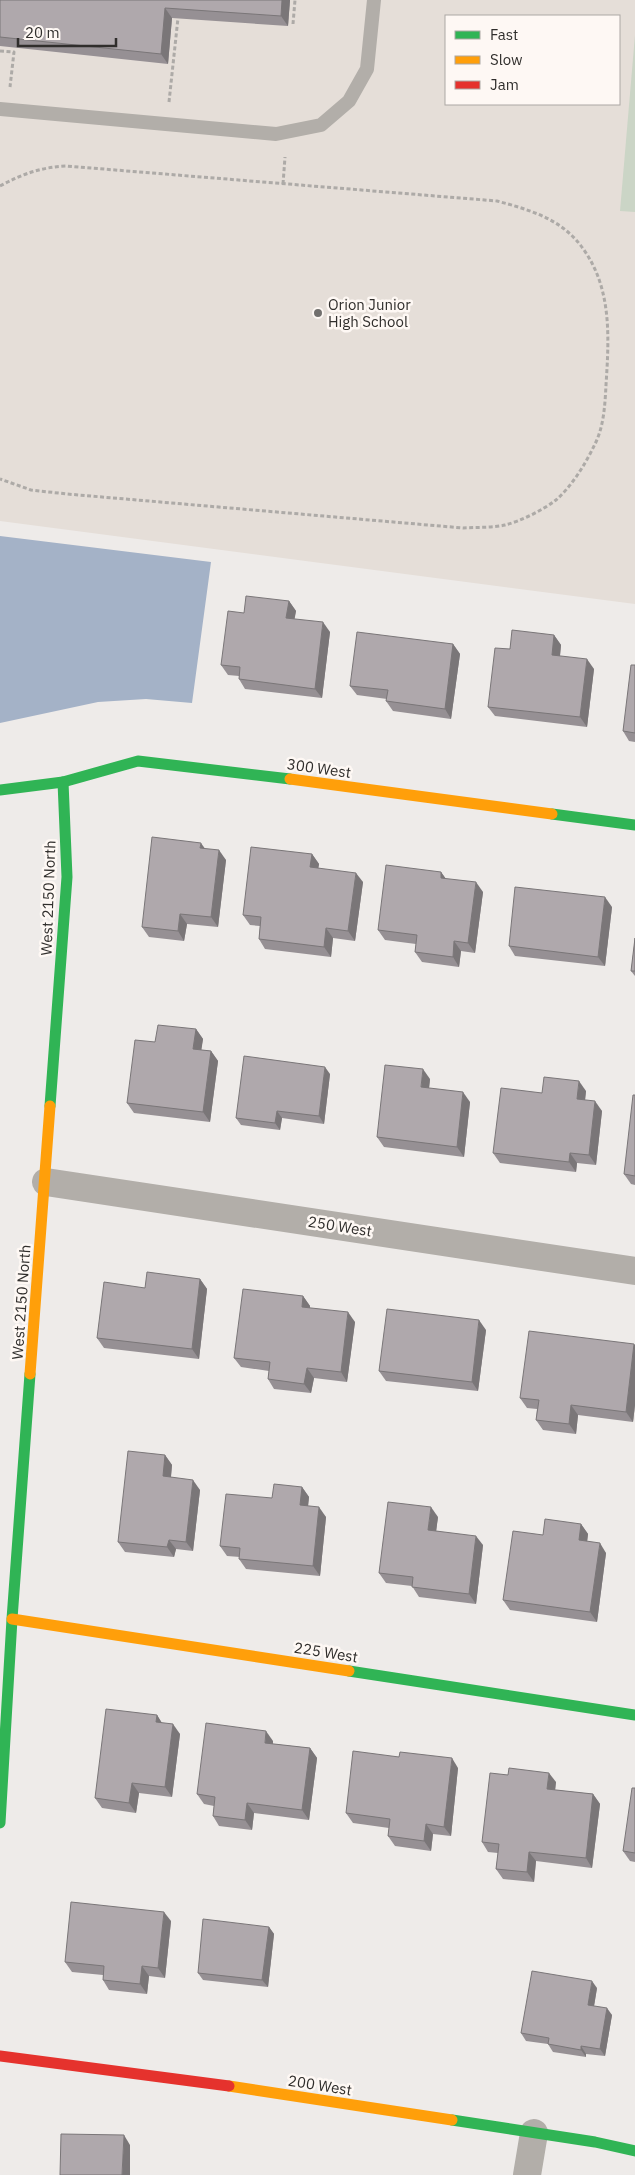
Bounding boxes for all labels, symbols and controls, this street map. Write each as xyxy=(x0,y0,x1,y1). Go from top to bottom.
scale bar xyxy=(18,15,115,47)
legend xyxy=(445,15,620,105)
text: 20 m xyxy=(25,23,60,42)
text: Fast xyxy=(490,25,518,44)
text: Slow xyxy=(490,50,523,69)
text: Jam xyxy=(490,75,519,94)
place label: Orion Junior High School xyxy=(328,295,411,331)
marker: Orion Junior High School xyxy=(312,307,324,319)
street label: 300 West xyxy=(286,754,352,782)
street label: West 2150 North xyxy=(36,840,60,956)
street label: 250 West xyxy=(307,1212,373,1240)
street label: West 2150 North xyxy=(8,1244,34,1360)
street label: 225 West xyxy=(293,1638,359,1666)
street label: 200 West xyxy=(287,2071,353,2099)

